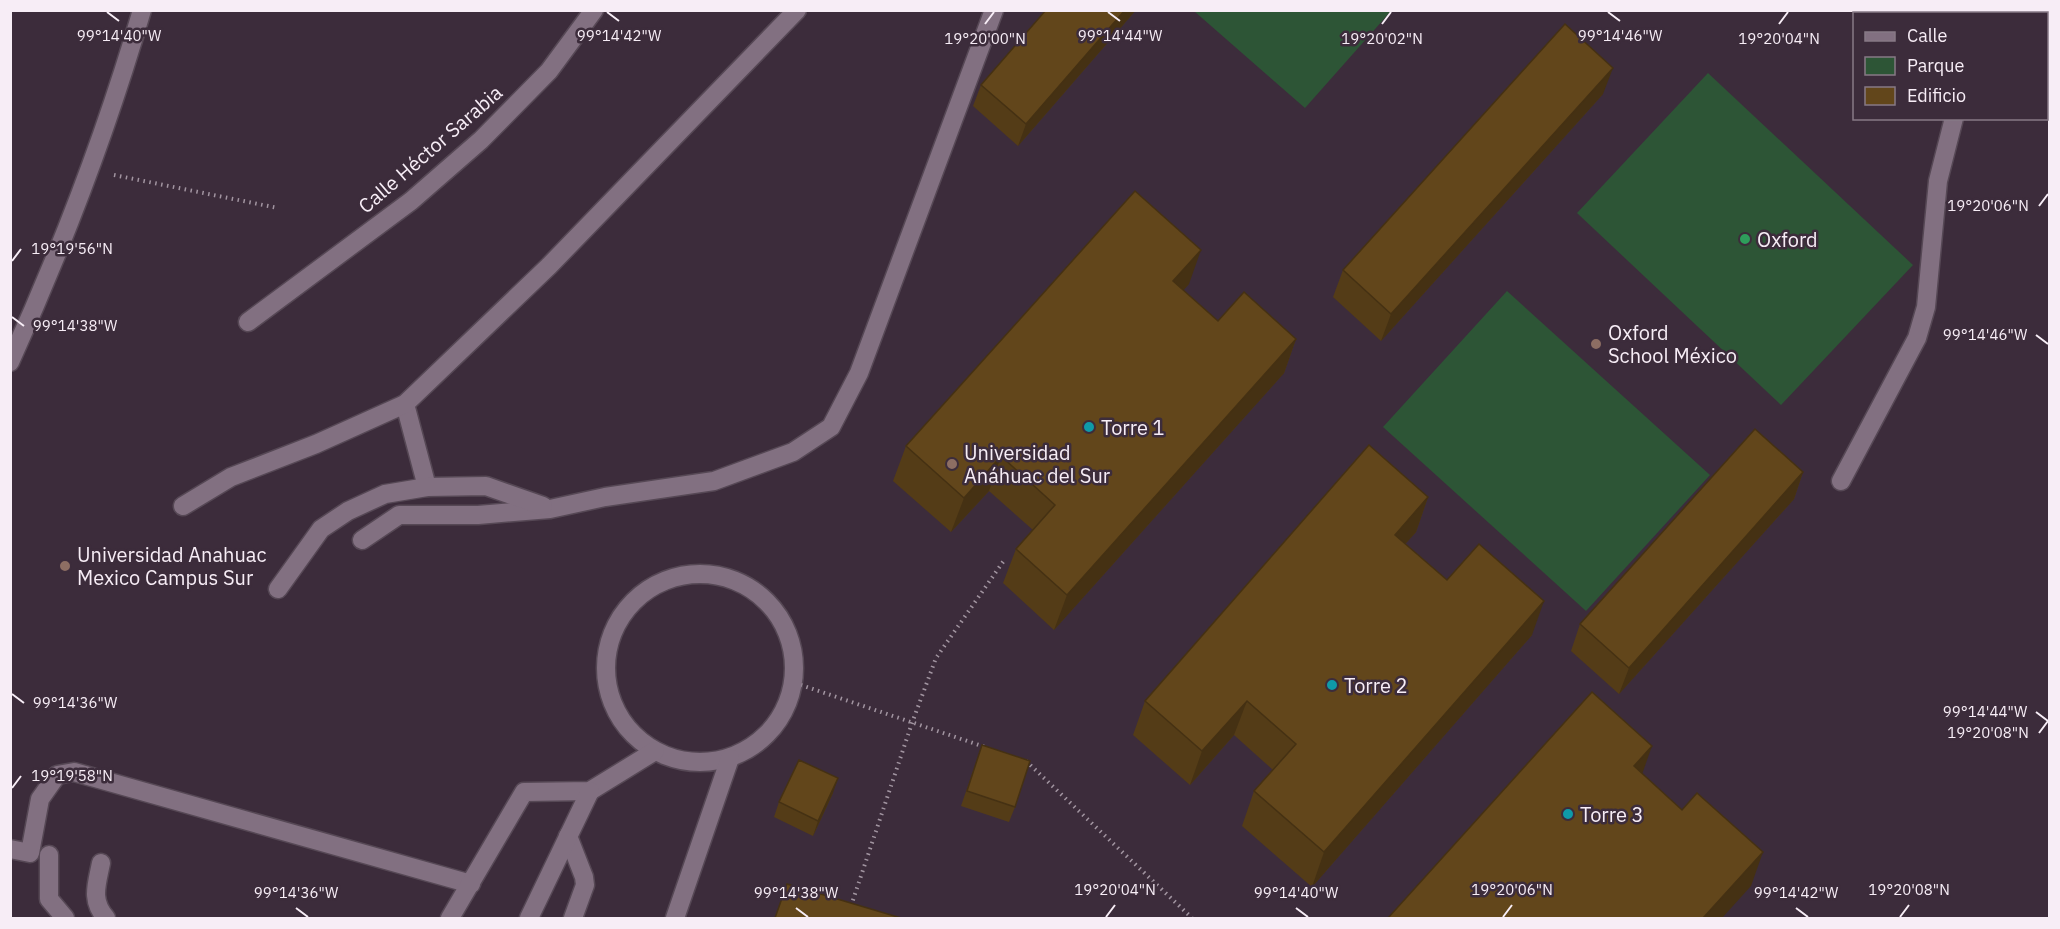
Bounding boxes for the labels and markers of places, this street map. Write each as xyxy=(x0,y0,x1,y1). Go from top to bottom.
place label: Oxford xyxy=(1757,226,1818,253)
marker: Oxford xyxy=(1738,232,1752,246)
place label: Oxford School México xyxy=(1608,319,1737,369)
marker: Oxford School México xyxy=(1589,337,1603,351)
place label: Torre 1 xyxy=(1101,414,1165,441)
marker: Torre 1 xyxy=(1082,420,1096,434)
place label: Universidad Anáhuac del Sur xyxy=(964,439,1110,489)
marker: Universidad Anáhuac del Sur xyxy=(945,457,959,471)
place label: Universidad Anahuac Mexico Campus Sur xyxy=(77,541,267,591)
marker: Universidad Anahuac Mexico Campus Sur xyxy=(58,559,72,573)
place label: Torre 2 xyxy=(1344,672,1408,699)
marker: Torre 2 xyxy=(1325,678,1339,692)
place label: Torre 3 xyxy=(1580,801,1644,828)
marker: Torre 3 xyxy=(1561,807,1575,821)

